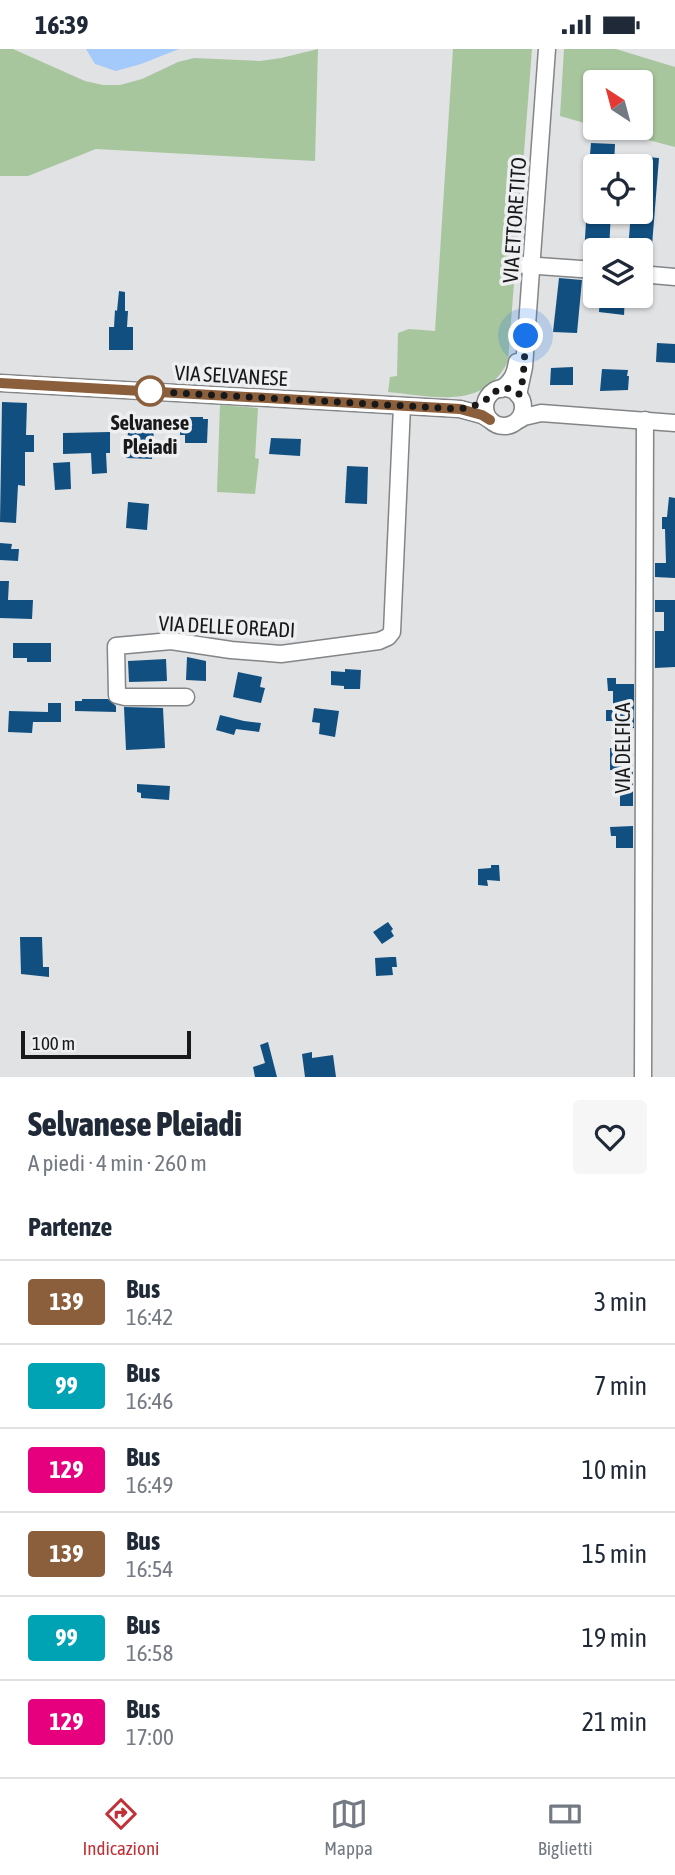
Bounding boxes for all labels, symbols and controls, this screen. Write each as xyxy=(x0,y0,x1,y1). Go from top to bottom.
text: 16:39 xyxy=(35,10,89,40)
north arrow xyxy=(583,70,653,140)
map controls xyxy=(583,70,653,308)
button: locate xyxy=(583,154,653,224)
street label: VIA ETTORE TITO xyxy=(498,156,530,284)
button: layers xyxy=(583,238,653,308)
your location xyxy=(508,318,543,353)
street label: VIA SELVANESE xyxy=(174,360,288,390)
marker: Selvanese Pleiadi xyxy=(135,376,165,406)
place label: Selvanese Pleiadi xyxy=(111,410,189,458)
street label: VIA DELLE OREADI xyxy=(158,610,296,642)
street label: VIA DELFICA xyxy=(610,702,634,794)
scale bar xyxy=(21,1028,191,1060)
text: 100 m xyxy=(32,1032,75,1054)
button: heart xyxy=(573,1100,647,1174)
text: Selvanese Pleiadi xyxy=(28,1105,242,1143)
text: A piedi · 4 min · 260 m xyxy=(28,1150,207,1176)
text: Partenze xyxy=(28,1212,112,1242)
text: Bus xyxy=(126,1274,160,1304)
text: 3 min xyxy=(594,1287,647,1317)
text: 139 xyxy=(50,1288,83,1315)
text: 16:42 xyxy=(126,1304,173,1330)
text: Bus xyxy=(126,1358,160,1388)
text: 7 min xyxy=(594,1371,647,1401)
text: 99 xyxy=(55,1372,78,1399)
text: 16:46 xyxy=(126,1388,173,1414)
text: Bus xyxy=(126,1442,160,1472)
text: 10 min xyxy=(582,1455,647,1485)
text: 129 xyxy=(50,1456,83,1483)
text: 16:49 xyxy=(126,1472,173,1498)
text: Bus xyxy=(126,1526,160,1556)
text: 15 min xyxy=(582,1539,647,1569)
text: 139 xyxy=(50,1540,83,1567)
text: 16:54 xyxy=(126,1556,173,1582)
text: Bus xyxy=(126,1610,160,1640)
text: 19 min xyxy=(582,1623,647,1653)
text: 99 xyxy=(55,1624,78,1651)
text: 16:58 xyxy=(126,1640,173,1666)
text: Bus xyxy=(126,1694,160,1724)
text: 21 min xyxy=(582,1707,647,1737)
text: 129 xyxy=(50,1708,83,1735)
text: 17:00 xyxy=(126,1724,174,1750)
tab: Indicazioni xyxy=(82,1795,159,1859)
tab: Mappa xyxy=(324,1795,373,1859)
tab: Biglietti xyxy=(538,1795,593,1859)

